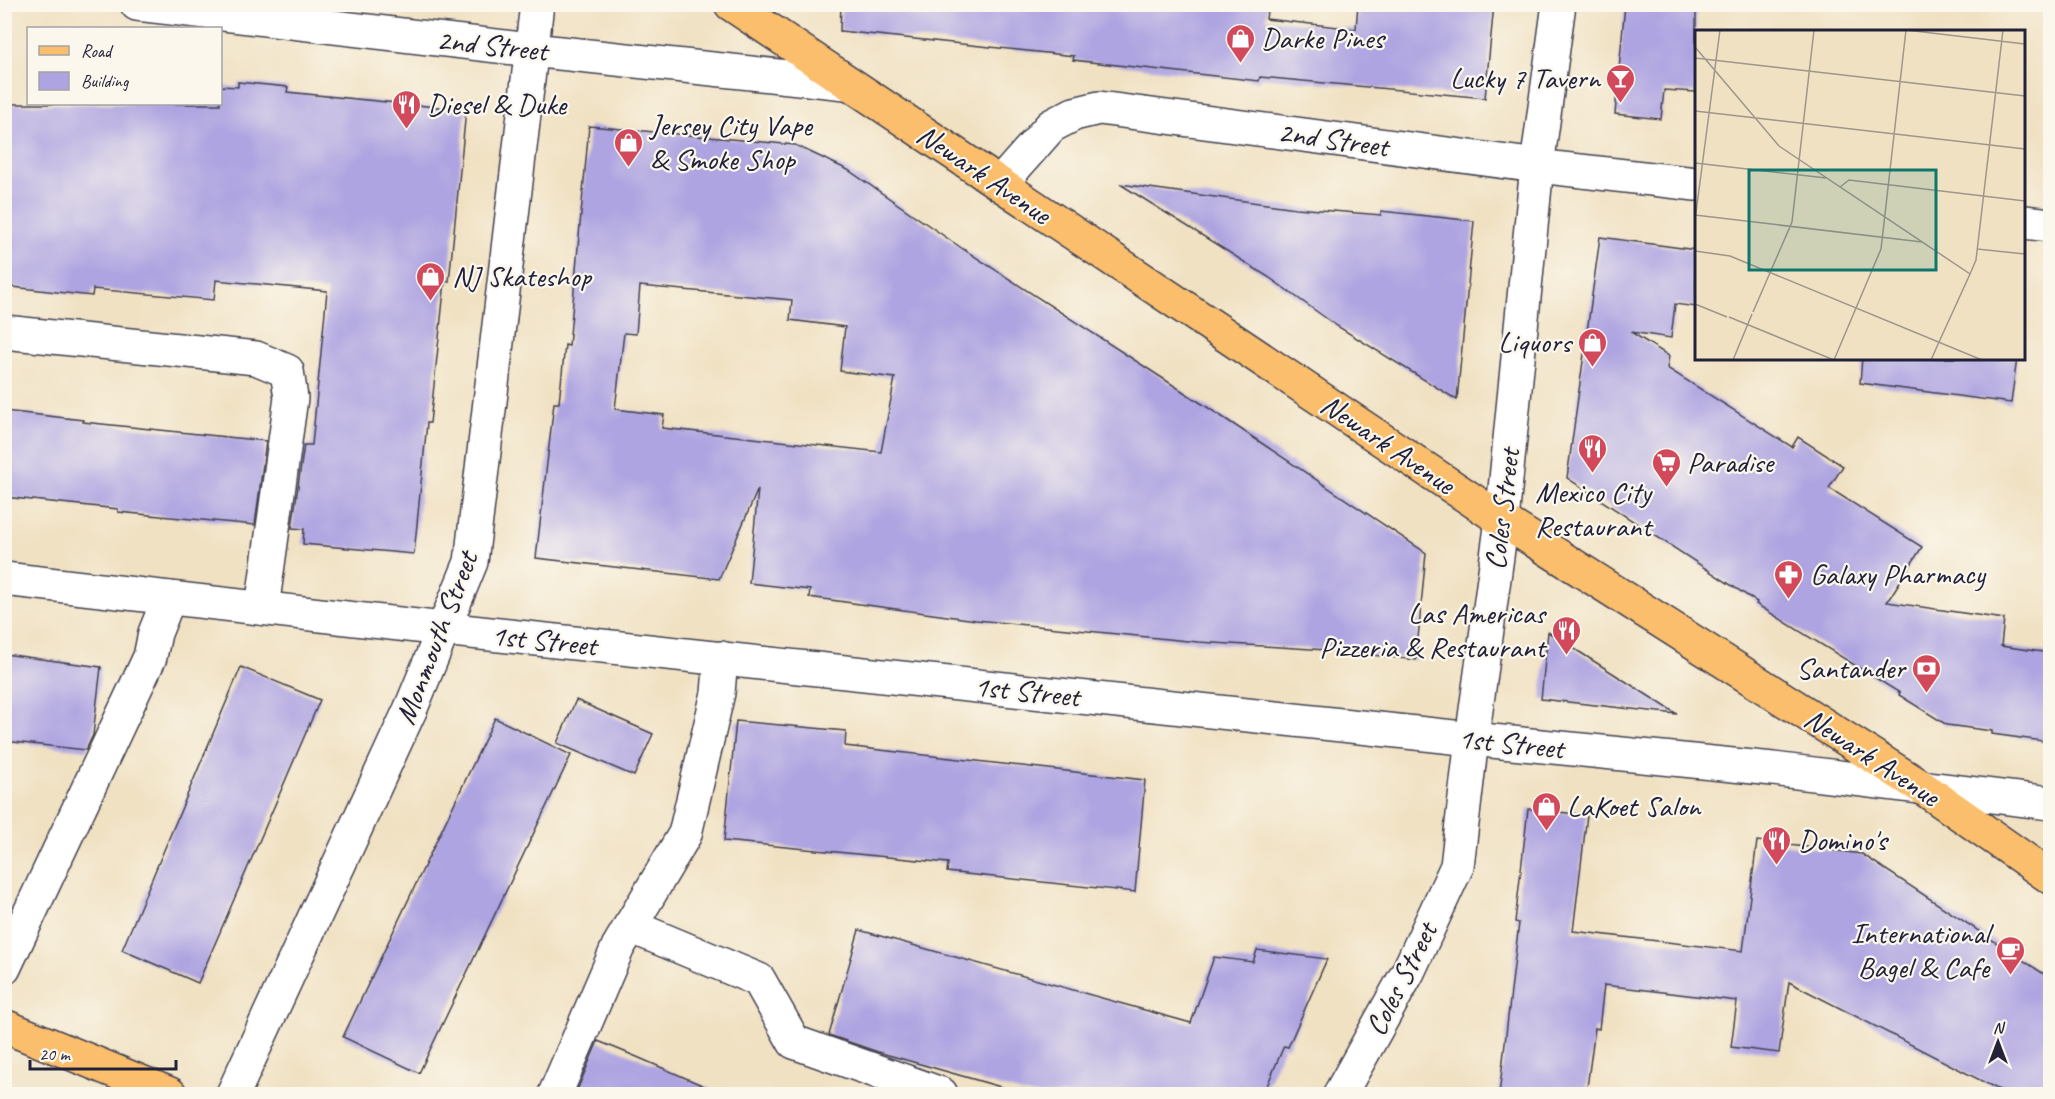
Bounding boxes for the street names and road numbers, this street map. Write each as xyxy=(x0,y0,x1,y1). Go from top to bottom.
street label: 2nd Street xyxy=(435,20,552,70)
street label: 2nd Street xyxy=(1275,112,1394,166)
street label: Newark Avenue xyxy=(910,115,1060,234)
street label: Newark Avenue xyxy=(1314,385,1464,504)
street label: Coles Street xyxy=(1476,443,1529,572)
street label: Monmouth Street xyxy=(386,544,487,730)
street label: 1st Street xyxy=(489,616,602,665)
street label: 1st Street xyxy=(972,667,1085,716)
street label: Newark Avenue xyxy=(1797,699,1949,816)
street label: 1st Street xyxy=(1456,719,1569,768)
street label: Coles Street xyxy=(1356,913,1447,1042)

